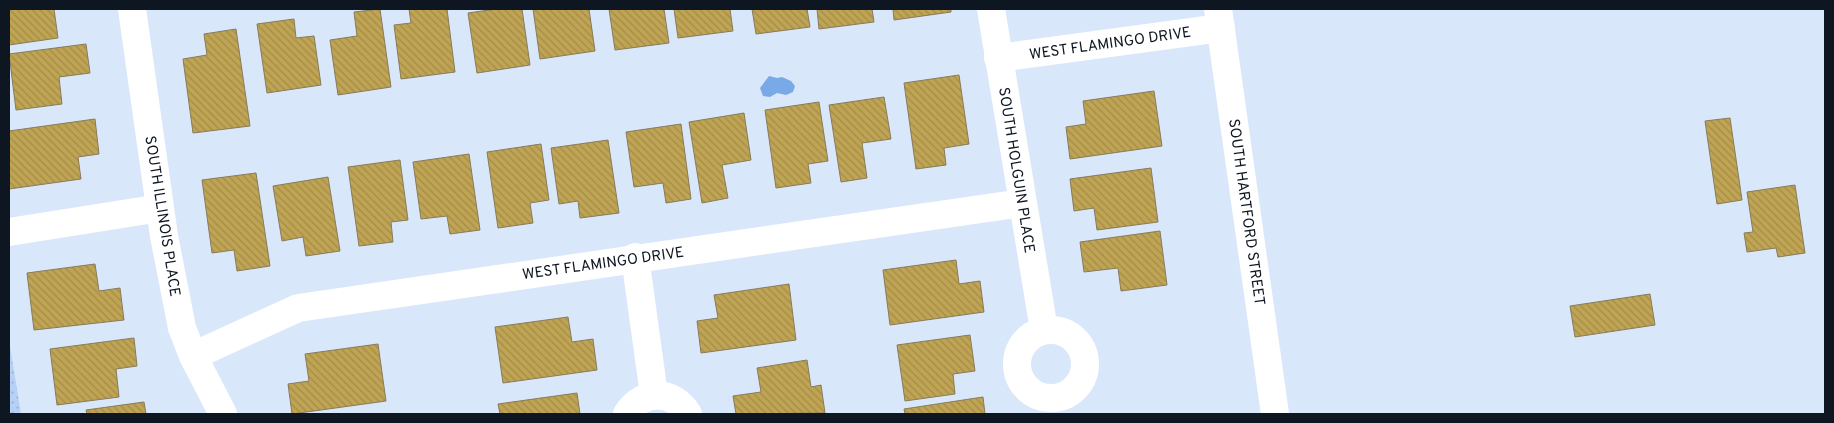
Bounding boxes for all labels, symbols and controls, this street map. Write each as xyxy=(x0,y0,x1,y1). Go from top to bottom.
street label: WEST FLAMINGO DRIVE xyxy=(1028,24,1192,65)
street label: SOUTH HOLGUIN PLACE xyxy=(993,86,1038,255)
street label: SOUTH HARTFORD STREET xyxy=(1223,118,1268,307)
street label: SOUTH ILLINOIS PLACE xyxy=(139,134,184,298)
street label: WEST FLAMINGO DRIVE xyxy=(521,244,685,285)

